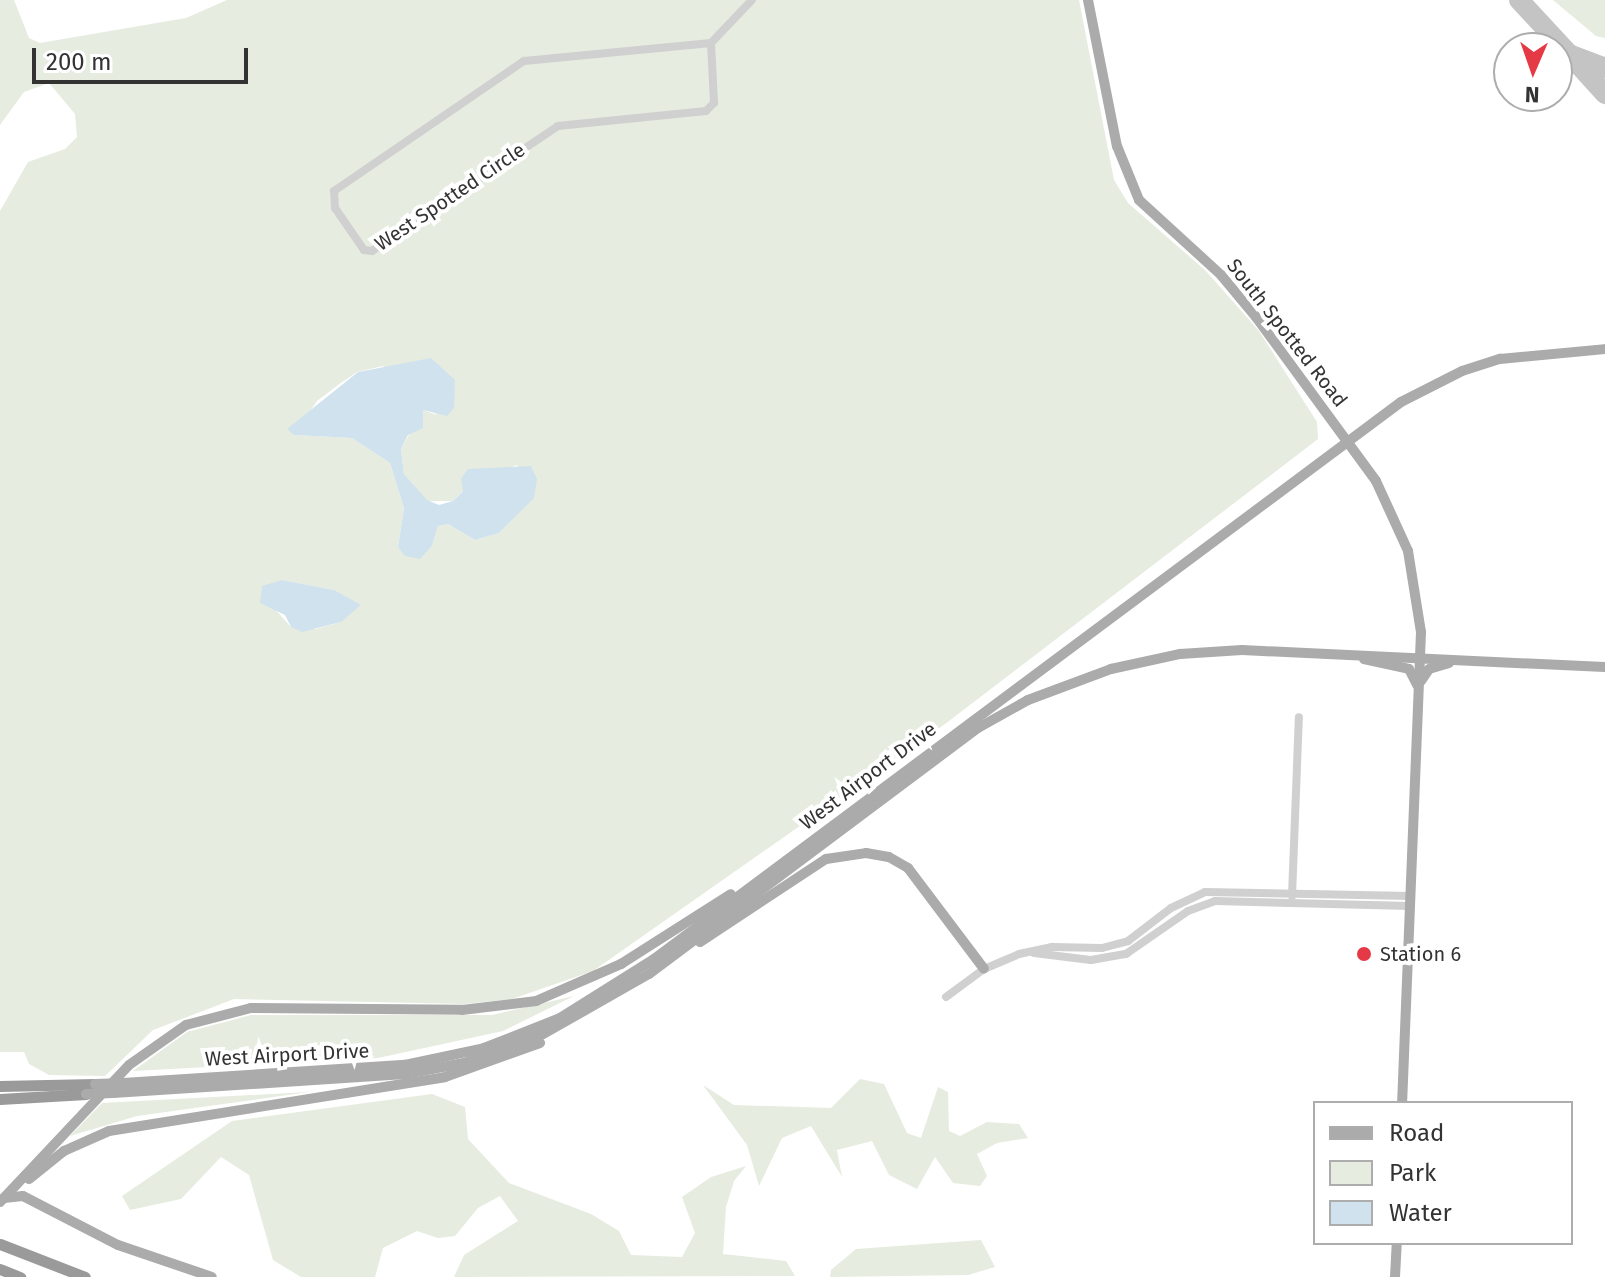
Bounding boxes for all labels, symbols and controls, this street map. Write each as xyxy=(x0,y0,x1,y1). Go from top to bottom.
scale bar xyxy=(36,32,252,82)
north arrow xyxy=(1493,32,1573,112)
text: 200 m xyxy=(46,48,112,76)
text: N xyxy=(1524,81,1540,108)
street label: West Spotted Circle xyxy=(370,138,530,256)
street label: South Spotted Road xyxy=(1222,254,1352,412)
street label: West Airport Drive xyxy=(795,717,941,835)
place label: Station 6 xyxy=(1380,942,1461,966)
marker: Station 6 xyxy=(1355,945,1373,963)
street label: West Airport Drive xyxy=(204,1039,370,1071)
legend xyxy=(1313,1101,1573,1245)
text: Road xyxy=(1389,1119,1444,1147)
text: Park xyxy=(1389,1159,1436,1187)
text: Water xyxy=(1389,1199,1452,1227)

